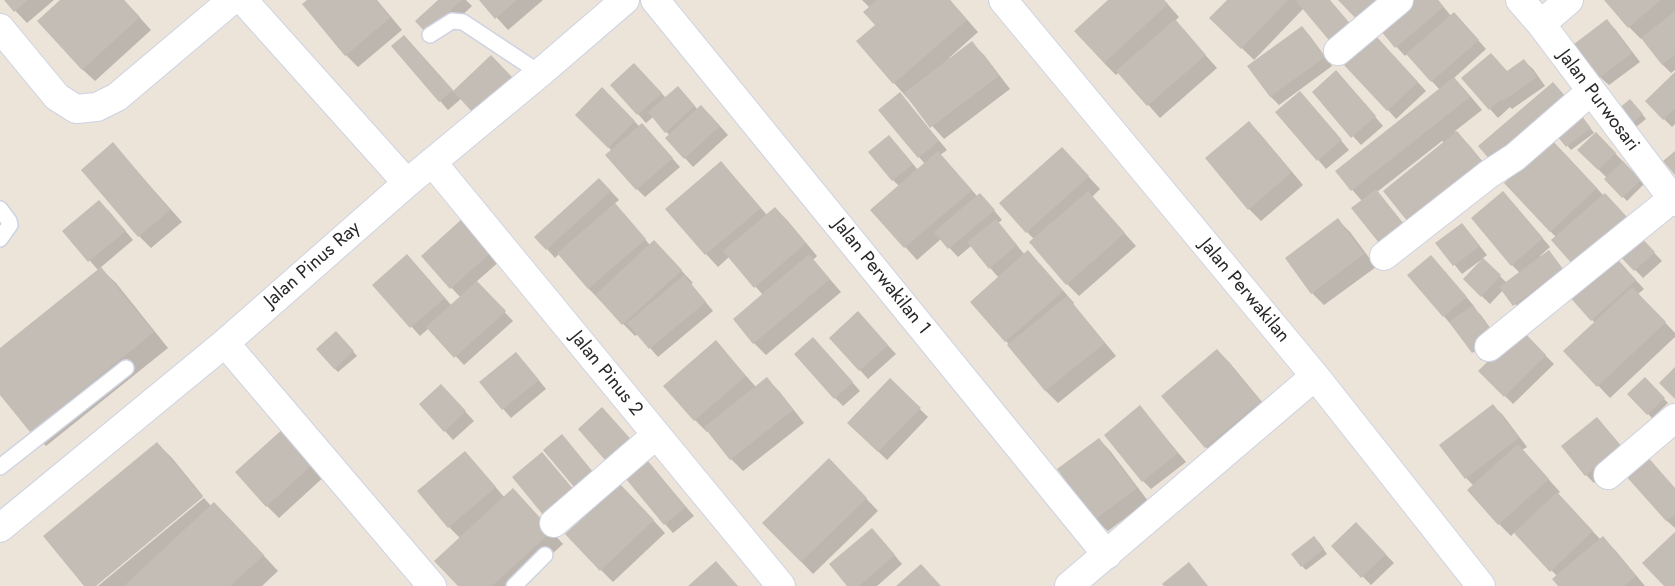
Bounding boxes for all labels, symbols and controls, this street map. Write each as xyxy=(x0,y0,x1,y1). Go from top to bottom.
street label: Jalan Purwosari xyxy=(1552,46,1644,156)
street label: Jalan Perwakilan 1 xyxy=(827,214,935,340)
street label: Jalan Pinus Ray xyxy=(260,217,366,313)
street label: Jalan Perwakilan xyxy=(1194,234,1294,348)
street label: Jalan Pinus 2 xyxy=(565,327,647,421)

